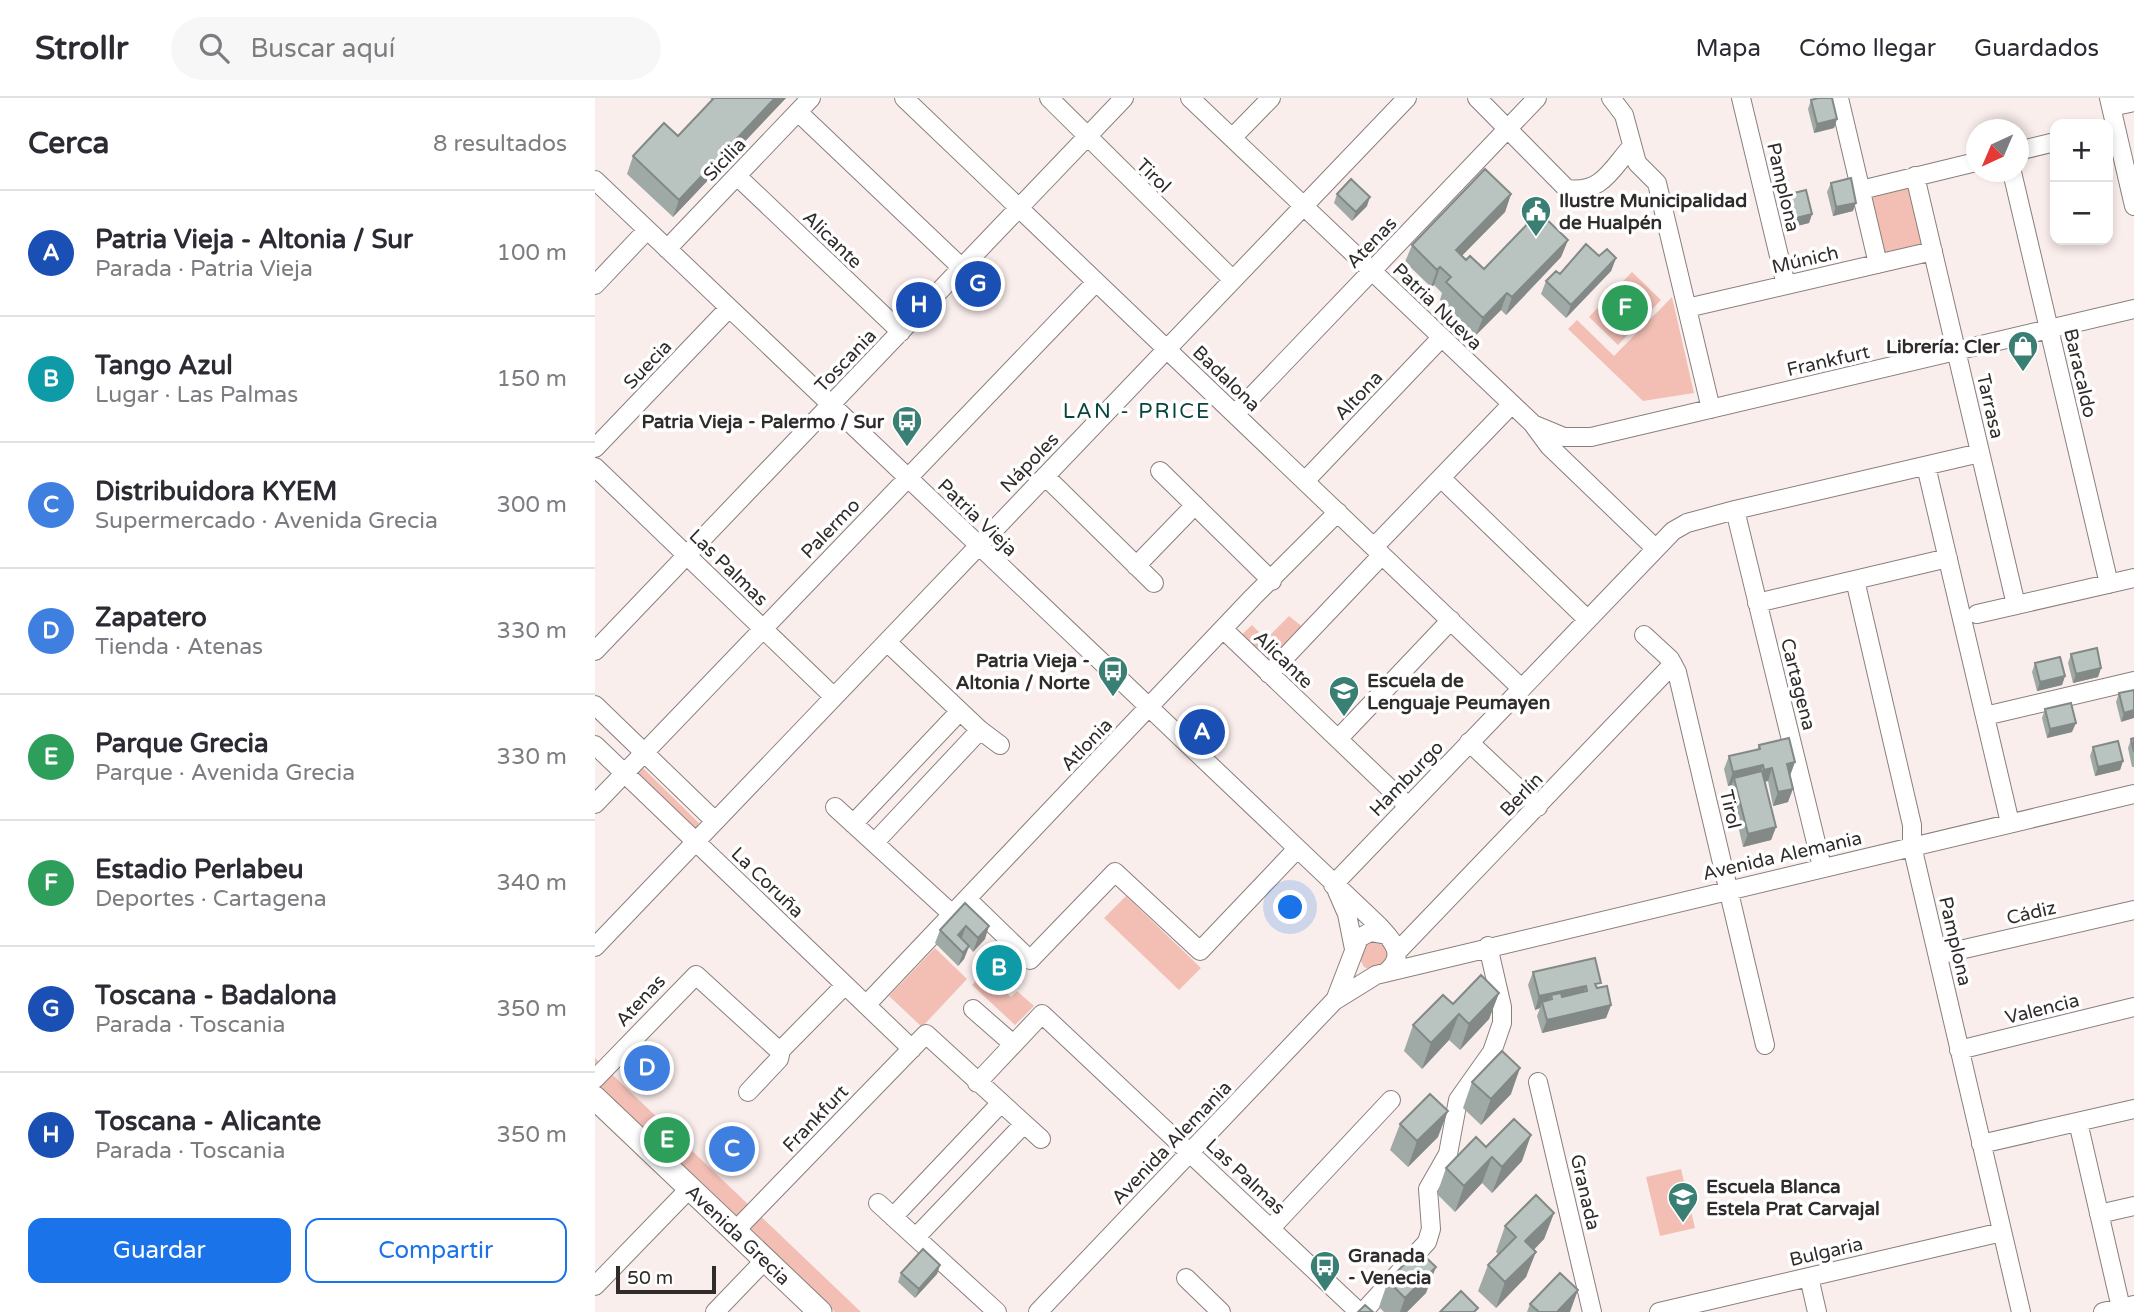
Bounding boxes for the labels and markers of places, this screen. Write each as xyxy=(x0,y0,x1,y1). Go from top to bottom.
place label: Ilustre Municipalidad de Hualpén xyxy=(1559,190,1747,235)
public building icon: Ilustre Municipalidad de Hualpén xyxy=(1519,194,1553,238)
pin: G xyxy=(955,258,1001,310)
pin: H xyxy=(896,279,942,331)
pin: F xyxy=(1602,282,1648,334)
shop icon: Librería: Cler xyxy=(2006,329,2040,373)
place label: Librería: Cler xyxy=(1886,336,2001,358)
bus stop icon: Patria Vieja - Palermo / Sur xyxy=(890,404,924,448)
place label: Patria Vieja - Palermo / Sur xyxy=(641,411,885,434)
place label: Patria Vieja - Altonia / Norte xyxy=(956,650,1090,694)
bus stop icon: Patria Vieja - Altonia / Norte xyxy=(1096,654,1130,698)
place label: Escuela de Lenguaje Peumayen xyxy=(1367,670,1550,715)
school or university icon: Escuela de Lenguaje Peumayen xyxy=(1327,674,1361,718)
pin: A xyxy=(1179,706,1225,758)
pin: B xyxy=(976,942,1022,994)
pin: D xyxy=(624,1042,670,1094)
pin: E xyxy=(644,1114,690,1166)
pin: C xyxy=(709,1123,755,1175)
place label: Escuela Blanca Estela Prat Carvajal xyxy=(1706,1176,1880,1221)
school or university icon: Escuela Blanca Estela Prat Carvajal xyxy=(1666,1180,1700,1224)
place label: Granada - Venecia xyxy=(1348,1245,1431,1289)
bus stop icon: Granada - Venecia xyxy=(1308,1249,1342,1293)

